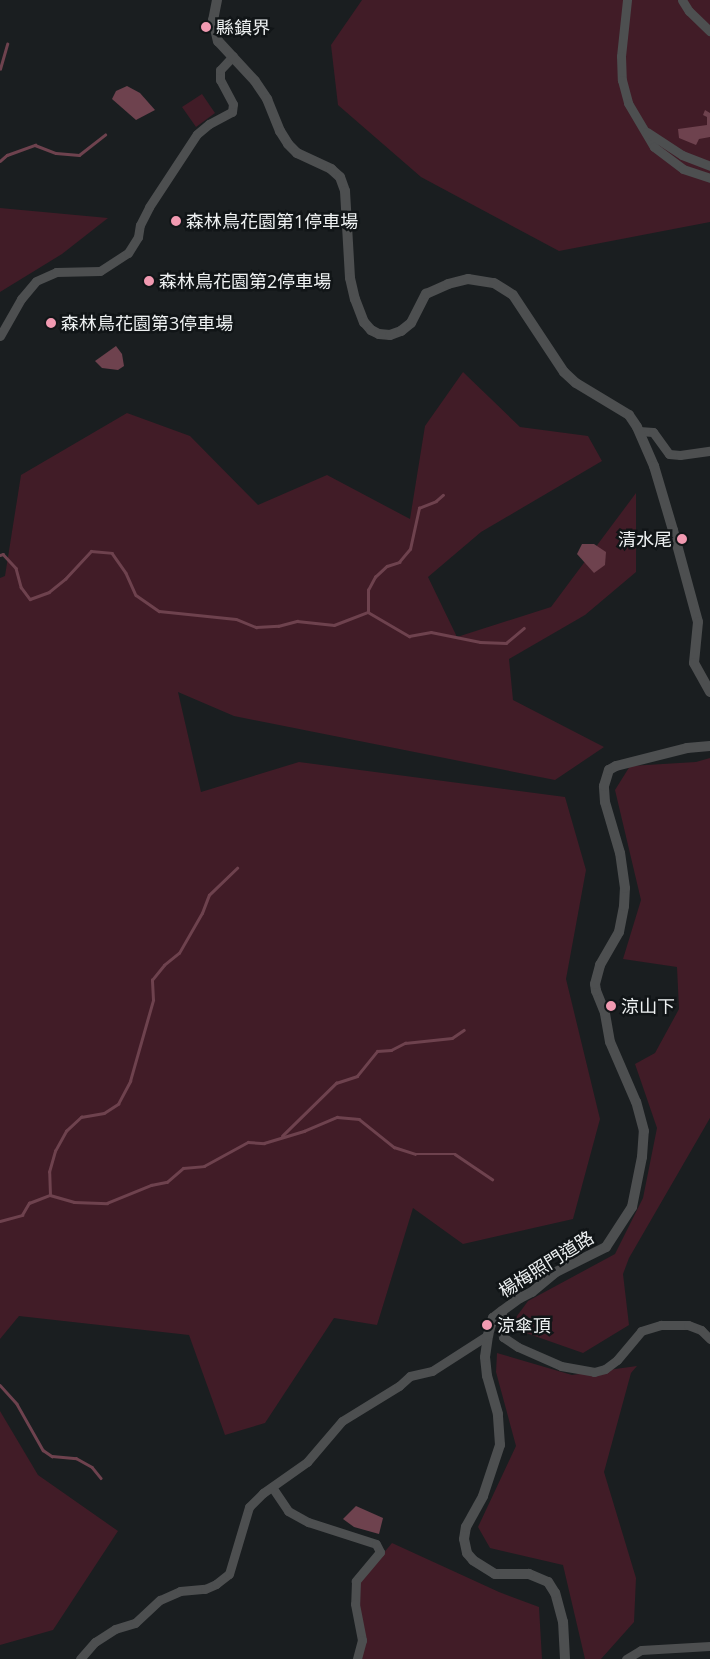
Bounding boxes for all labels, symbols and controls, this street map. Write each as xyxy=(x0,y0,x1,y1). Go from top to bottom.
place label: 縣鎮界 xyxy=(216,16,270,38)
marker: 縣鎮界 xyxy=(200,21,212,33)
place label: 森林鳥花園第1停車場 xyxy=(186,210,358,232)
marker: 森林鳥花園第1停車場 xyxy=(170,215,182,227)
place label: 森林鳥花園第2停車場 xyxy=(159,270,331,292)
marker: 森林鳥花園第2停車場 xyxy=(143,275,155,287)
place label: 森林鳥花園第3停車場 xyxy=(61,312,233,334)
marker: 森林鳥花園第3停車場 xyxy=(45,317,57,329)
place label: 清水尾 xyxy=(618,528,672,550)
marker: 清水尾 xyxy=(676,533,688,545)
place label: 涼山下 xyxy=(621,995,675,1017)
marker: 涼山下 xyxy=(605,1000,617,1012)
street label: 楊梅照門道路 xyxy=(494,1226,598,1302)
place label: 涼傘頂 xyxy=(497,1314,551,1336)
marker: 涼傘頂 xyxy=(481,1319,493,1331)

